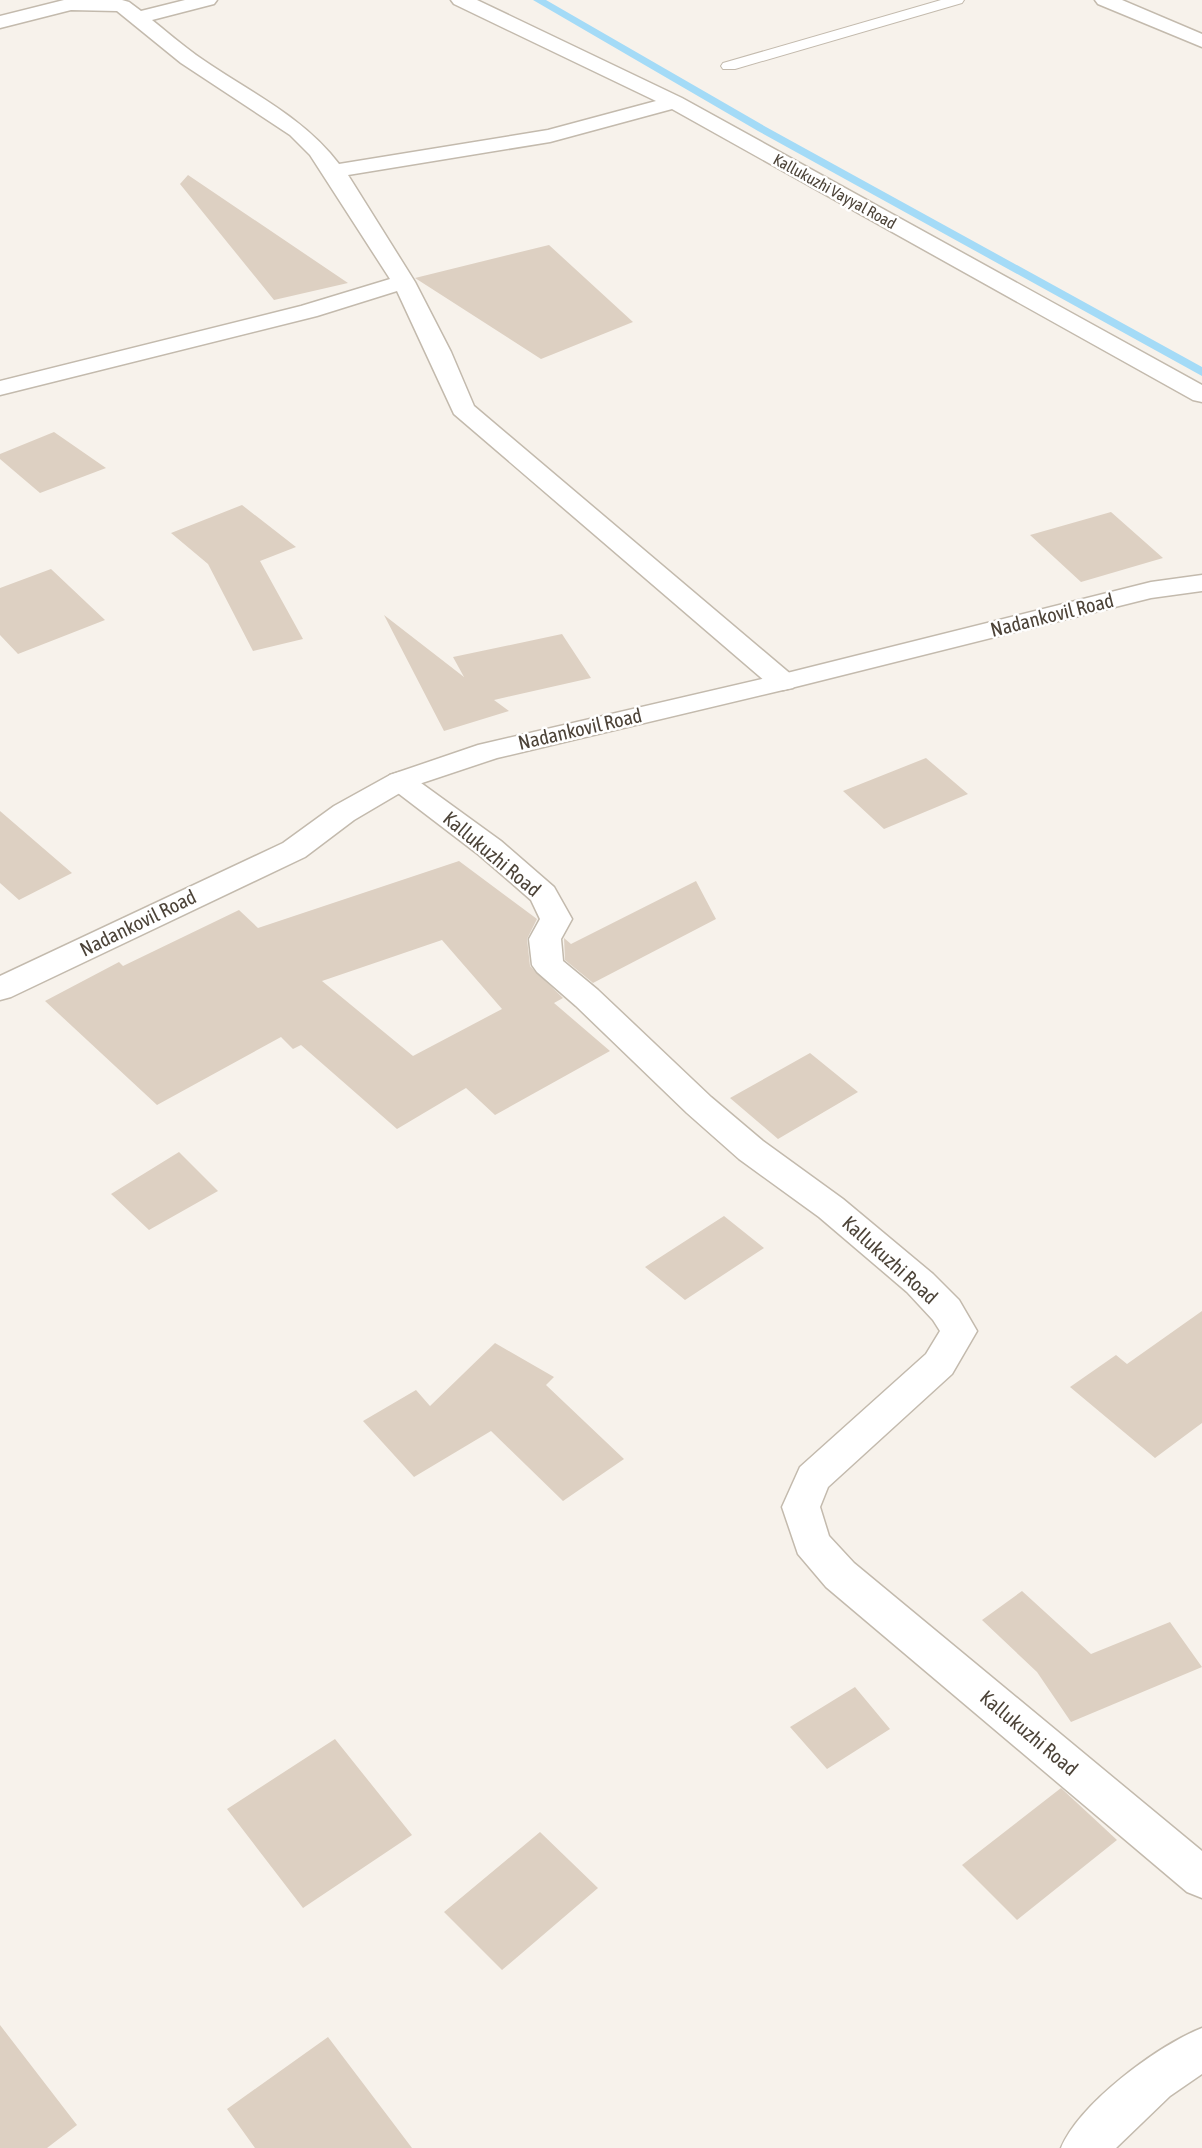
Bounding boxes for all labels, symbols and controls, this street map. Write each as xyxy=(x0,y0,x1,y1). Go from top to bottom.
street label: Kallukuzhi Vayyal Road xyxy=(770,150,900,233)
street label: Nadankovil Road xyxy=(988,588,1116,641)
street label: Nadankovil Road xyxy=(516,703,644,754)
street label: Kallukuzhi Road xyxy=(439,806,546,901)
street label: Nadankovil Road xyxy=(76,885,200,961)
street label: Kallukuzhi Road xyxy=(838,1211,943,1308)
street label: Kallukuzhi Road xyxy=(976,1685,1083,1780)

